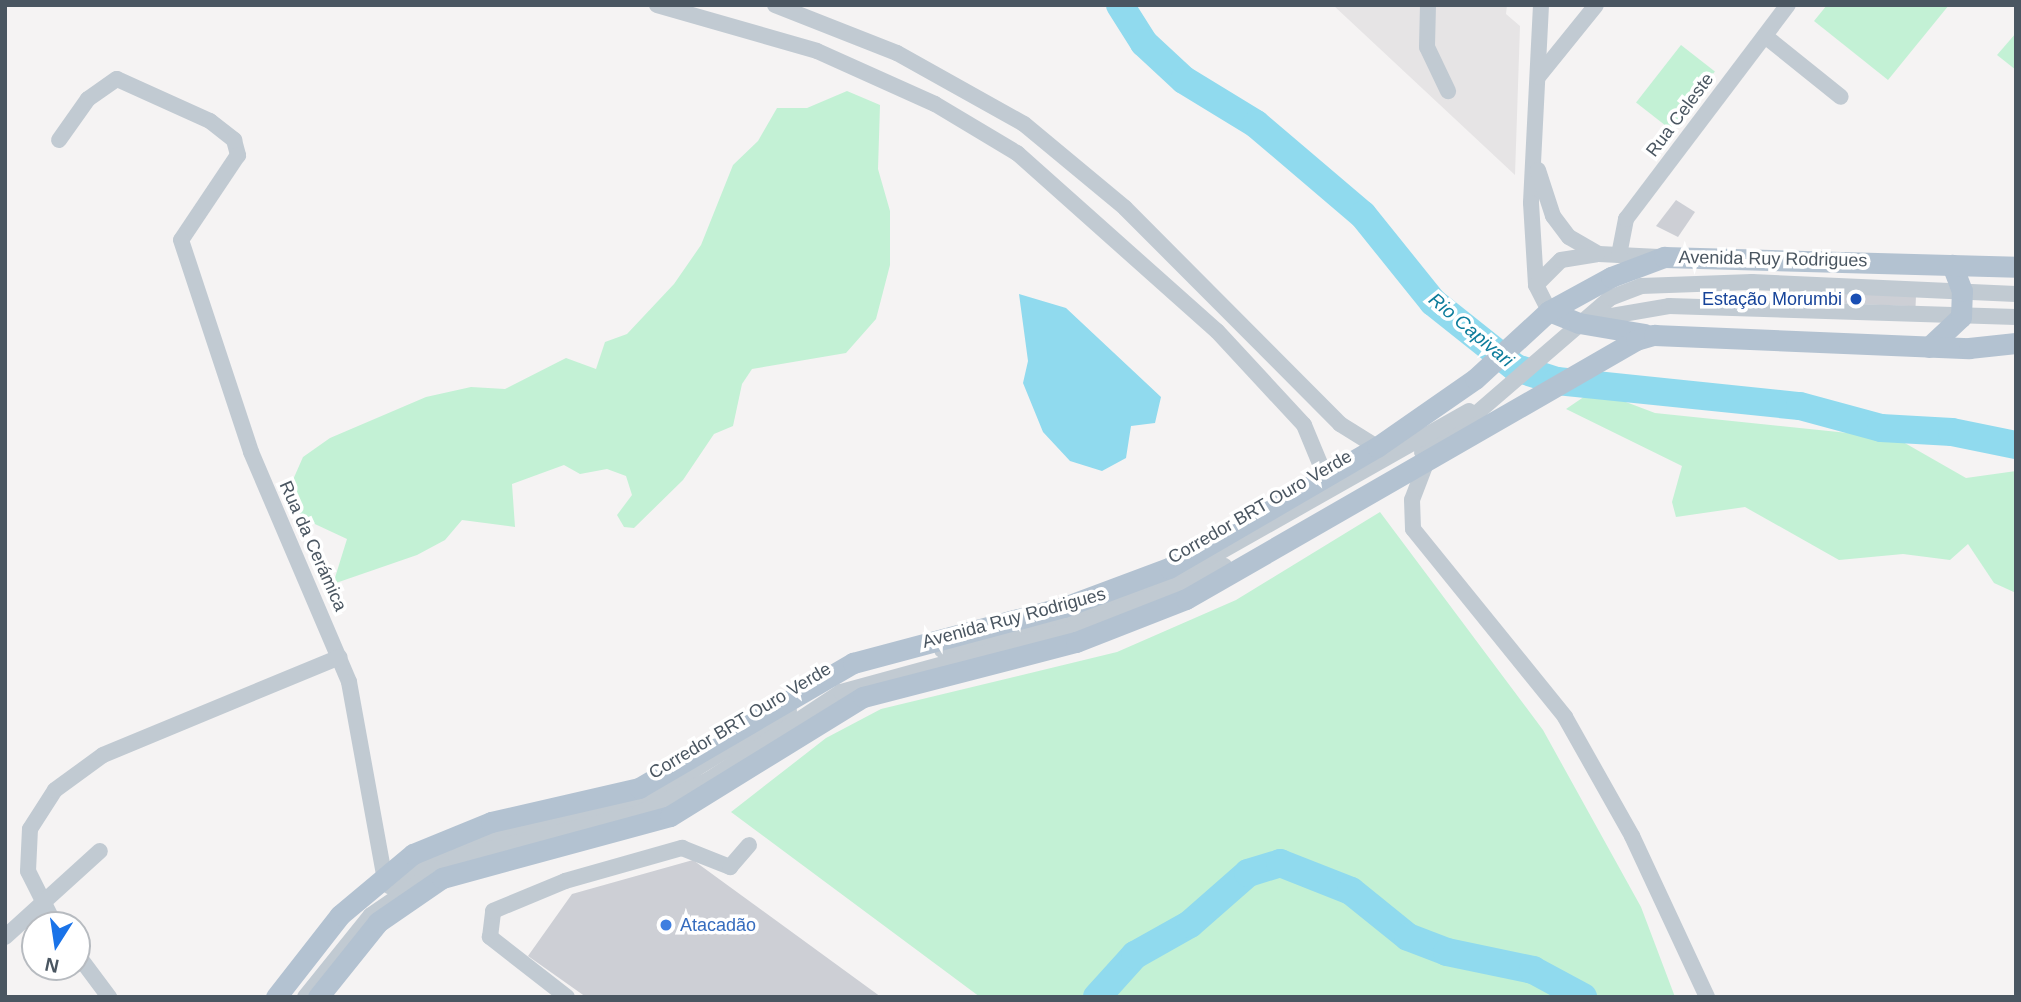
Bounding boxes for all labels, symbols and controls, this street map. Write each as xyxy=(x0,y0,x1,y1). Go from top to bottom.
street label: Rua Celeste xyxy=(1642,69,1718,161)
street label: Avenida Ruy Rodrigues xyxy=(1678,247,1868,271)
water label: Rio Capivari xyxy=(1424,288,1518,372)
place label: Estação Morumbi xyxy=(1702,288,1842,310)
marker: Estação Morumbi xyxy=(1848,291,1864,307)
street label: Corredor BRT Ouro Verde xyxy=(1164,445,1356,569)
street label: Rua da Cerámica xyxy=(275,478,351,614)
street label: Avenida Ruy Rodrigues xyxy=(920,583,1108,653)
street label: Corredor BRT Ouro Verde xyxy=(645,658,835,784)
north arrow xyxy=(21,911,91,981)
place label: Atacadão xyxy=(680,914,756,936)
marker: Atacadão xyxy=(658,917,674,933)
text: N xyxy=(43,953,61,977)

